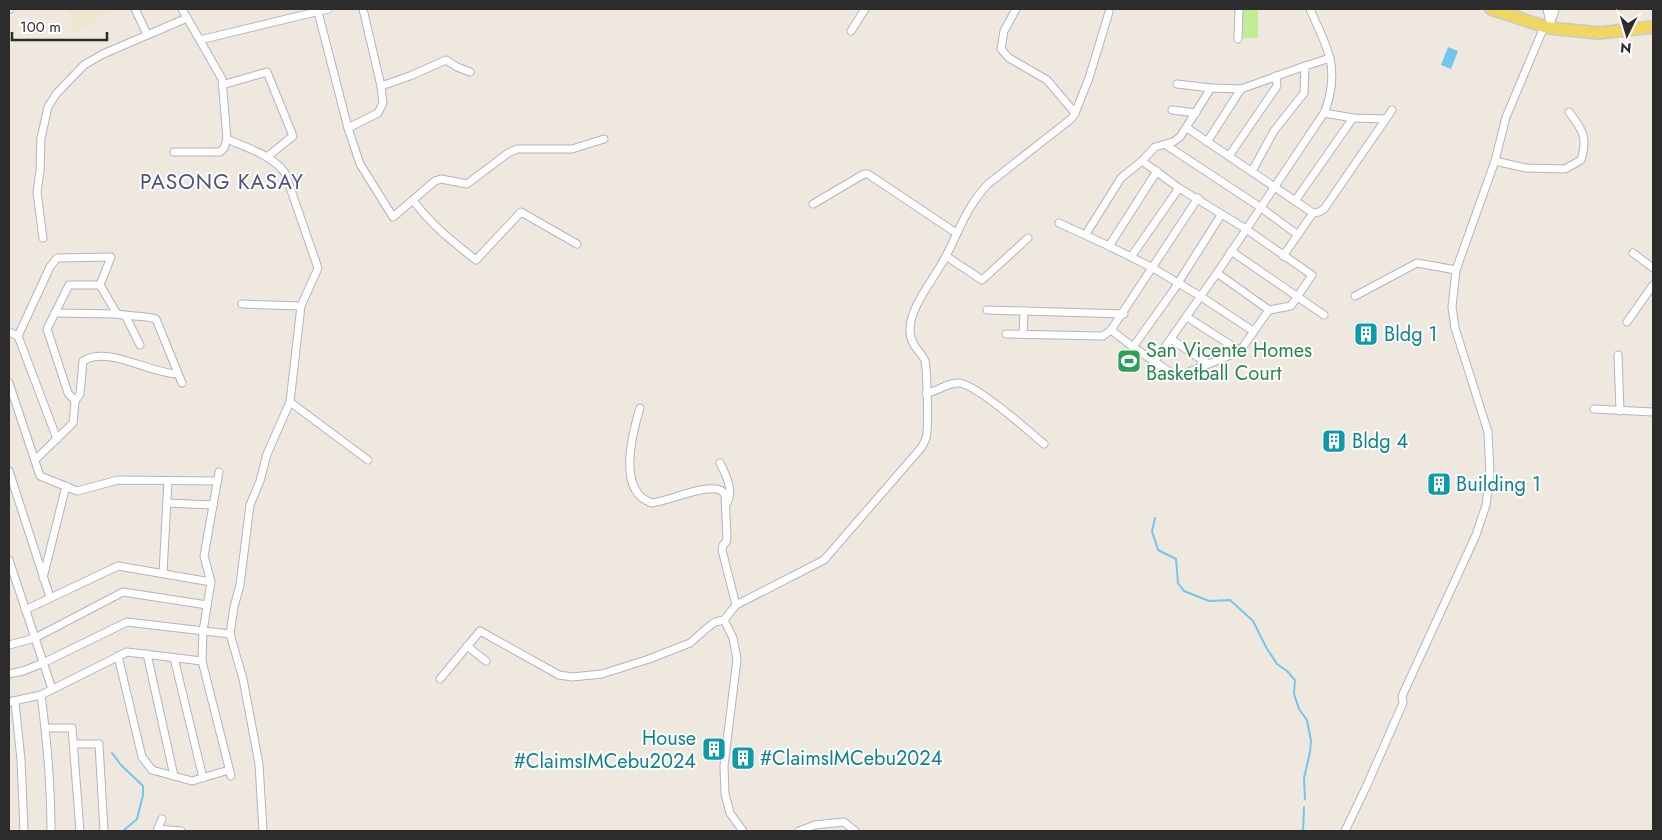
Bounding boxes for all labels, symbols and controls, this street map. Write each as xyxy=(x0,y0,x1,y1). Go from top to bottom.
scale bar xyxy=(12,10,108,42)
north arrow xyxy=(1602,10,1652,60)
text: 100 m xyxy=(20,16,61,38)
text: N xyxy=(1619,38,1632,58)
district label: PASONG KASAY xyxy=(140,167,304,197)
place label: Bldg 1 xyxy=(1384,320,1438,349)
building icon: Bldg 1 xyxy=(1353,321,1379,347)
place label: San Vicente Homes Basketball Court xyxy=(1146,336,1312,388)
sports icon: San Vicente Homes Basketball Court xyxy=(1116,348,1142,374)
place label: Bldg 4 xyxy=(1352,427,1409,456)
building icon: Bldg 4 xyxy=(1321,428,1347,454)
place label: Building 1 xyxy=(1456,470,1541,499)
building icon: Building 1 xyxy=(1426,471,1452,497)
place label: House #ClaimsIMCebu2024 xyxy=(514,724,696,776)
building icon: House #ClaimsIMCebu2024 xyxy=(701,736,727,762)
place label: #ClaimsIMCebu2024 xyxy=(760,744,943,773)
building icon: #ClaimsIMCebu2024 xyxy=(730,745,756,771)

